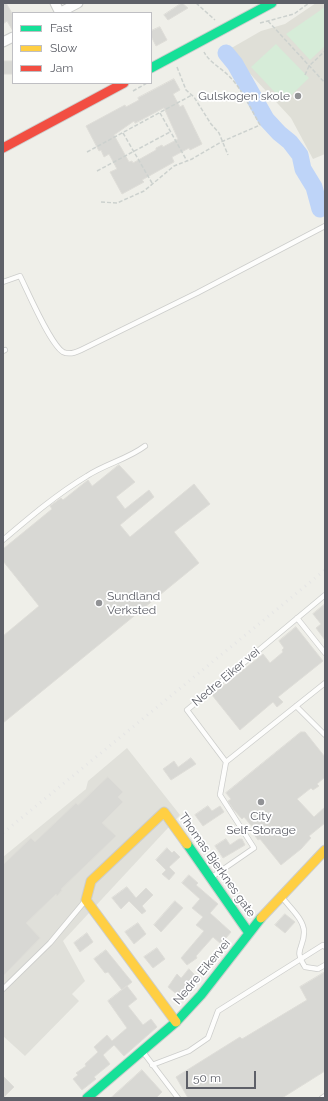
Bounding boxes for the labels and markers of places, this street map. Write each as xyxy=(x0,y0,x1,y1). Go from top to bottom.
place label: Gulskogen skole xyxy=(198,89,290,103)
marker: Gulskogen skole xyxy=(293,91,303,101)
place label: Sundland Verksted xyxy=(107,589,160,617)
marker: Sundland Verksted xyxy=(94,598,104,608)
marker: City Self-Storage xyxy=(256,797,266,807)
place label: City Self-Storage xyxy=(226,809,296,837)

